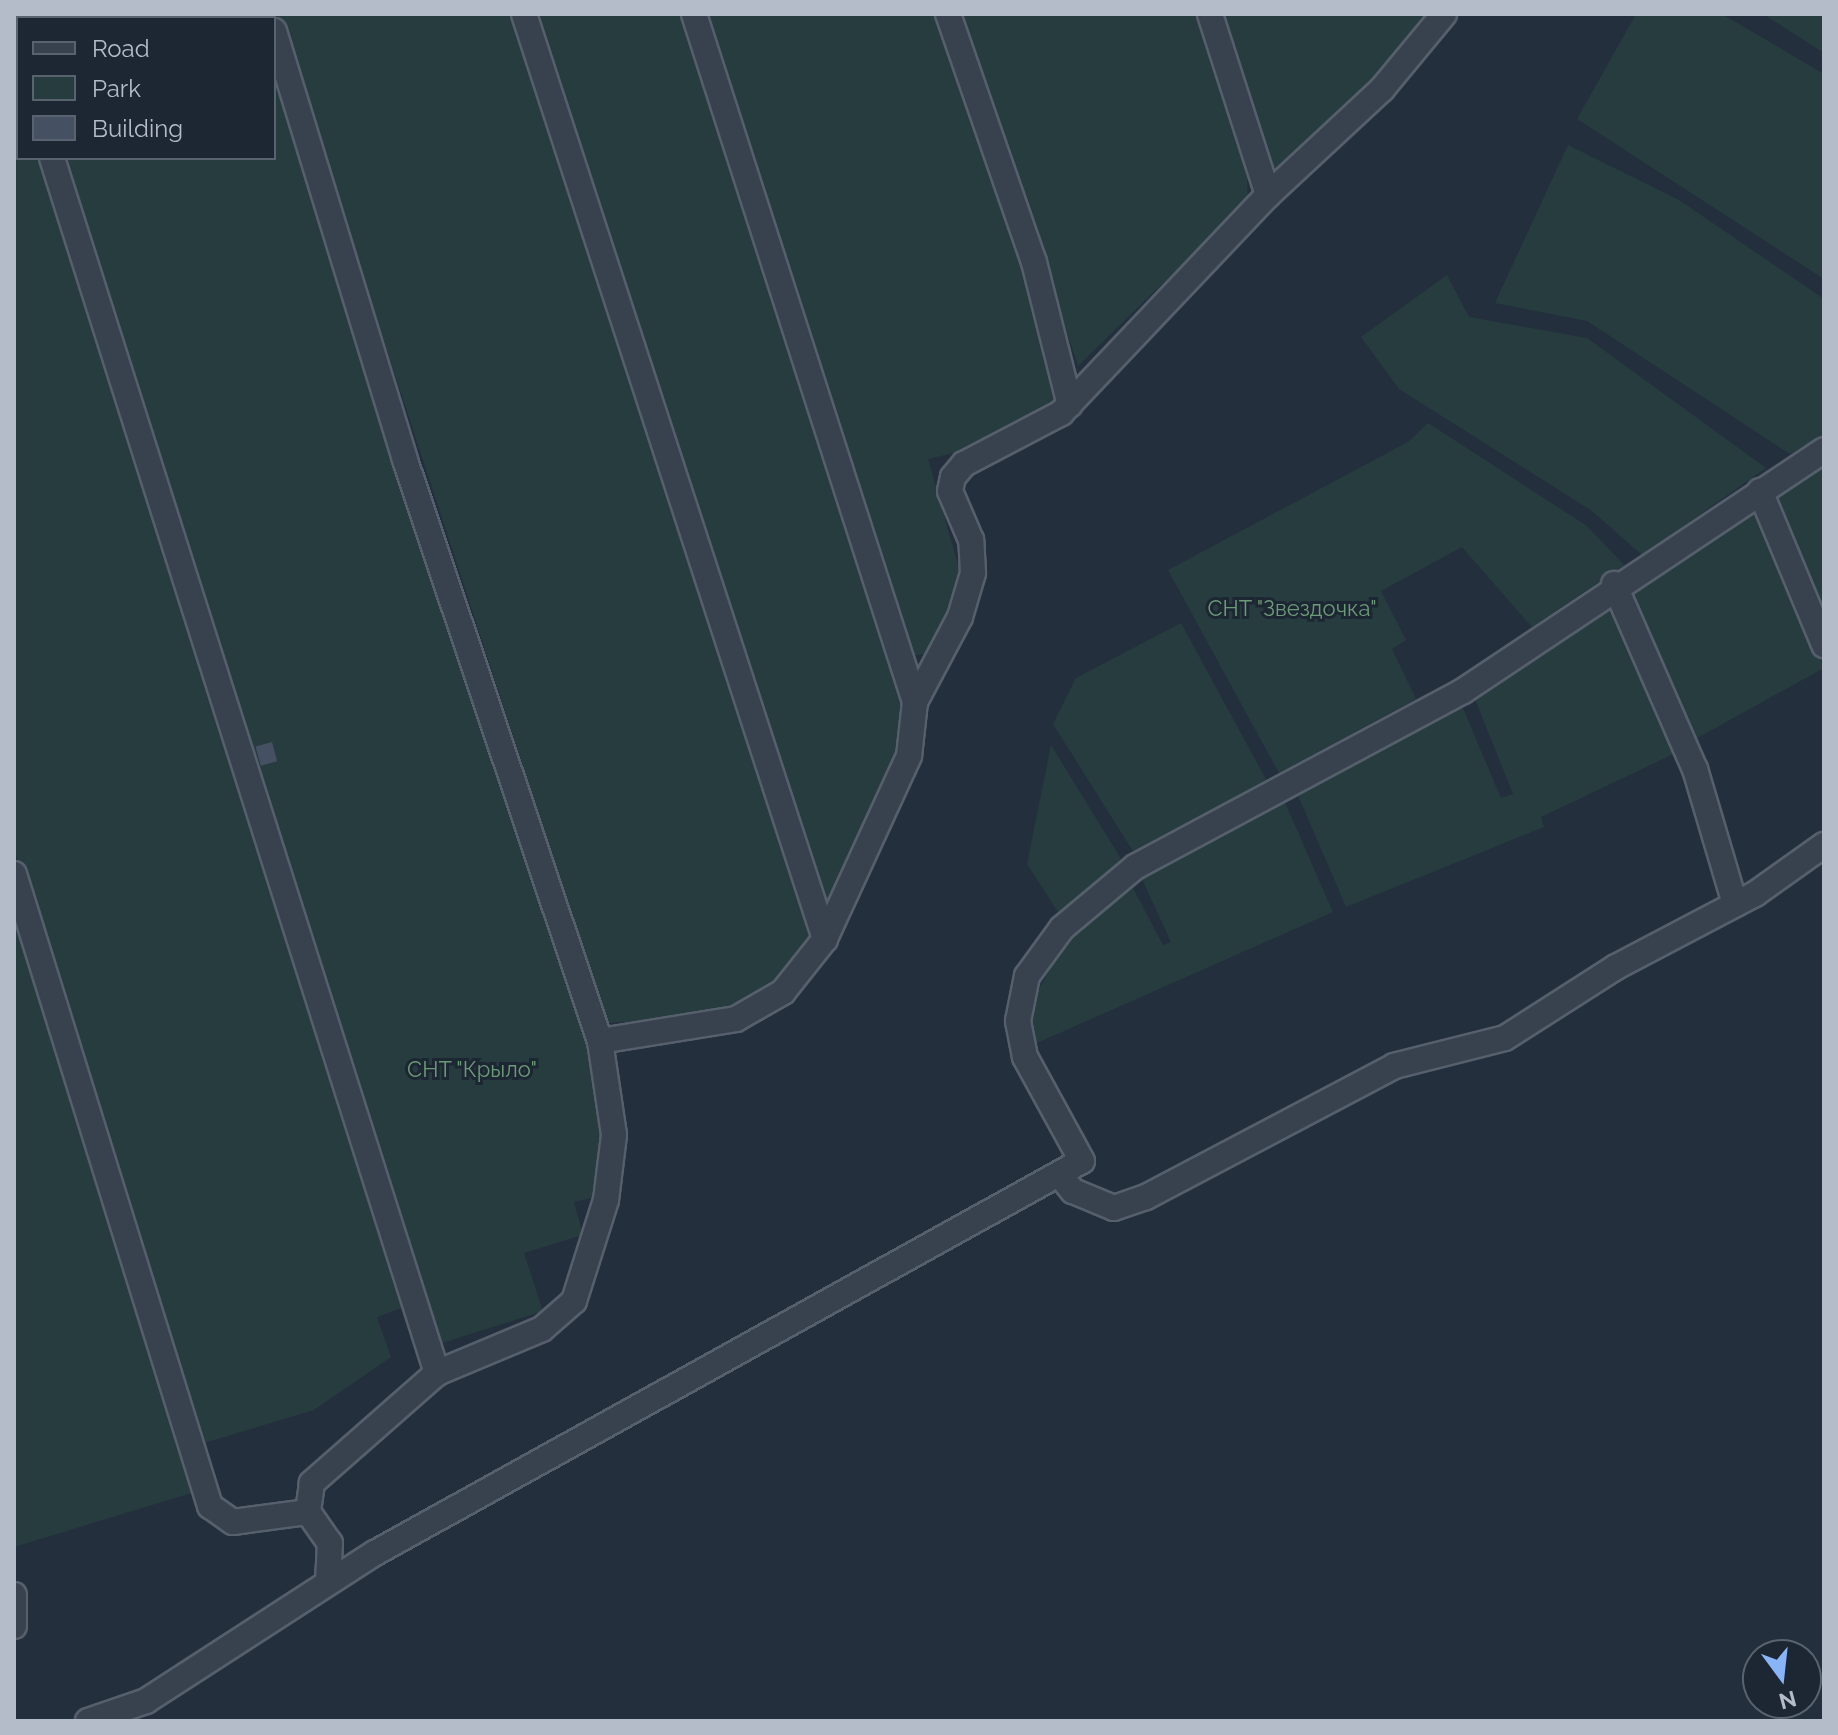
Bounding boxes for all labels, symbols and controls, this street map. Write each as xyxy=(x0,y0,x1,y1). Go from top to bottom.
legend xyxy=(16,16,276,160)
text: Road xyxy=(92,34,150,63)
text: Park xyxy=(92,74,141,103)
text: Building xyxy=(92,114,183,143)
park label: СНТ "Звездочка" xyxy=(1207,596,1377,622)
park label: СНТ "Крыло" xyxy=(407,1057,537,1083)
north arrow xyxy=(1742,1639,1822,1719)
text: N xyxy=(1776,1686,1799,1715)

